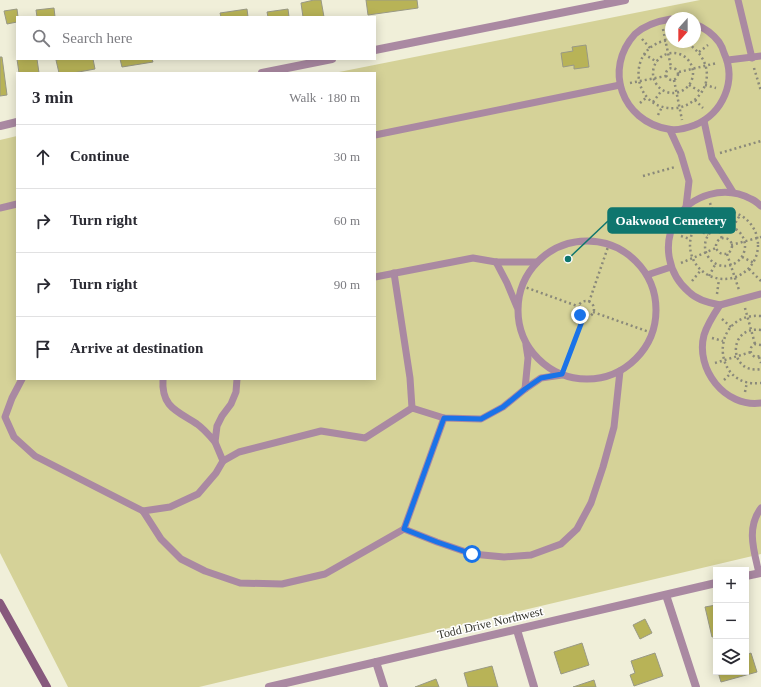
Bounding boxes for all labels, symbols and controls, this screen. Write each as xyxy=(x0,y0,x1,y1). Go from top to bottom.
north arrow xyxy=(665,12,701,48)
search box xyxy=(16,16,376,60)
icon: search xyxy=(30,27,52,49)
text: Search here xyxy=(62,30,132,46)
text: 3 min xyxy=(32,88,73,107)
text: Walk · 180 m xyxy=(289,90,360,105)
icon: ahead xyxy=(32,146,54,168)
text: Continue xyxy=(70,148,129,164)
text: 30 m xyxy=(334,149,360,164)
callout: Oakwood Cemetery xyxy=(608,208,735,233)
icon: right xyxy=(32,210,54,232)
text: Turn right xyxy=(70,212,137,228)
text: 60 m xyxy=(334,213,360,228)
text: Oakwood Cemetery xyxy=(616,213,727,228)
icon: right xyxy=(32,274,54,296)
text: Turn right xyxy=(70,276,137,292)
text: 90 m xyxy=(334,277,360,292)
route end xyxy=(571,306,589,324)
icon: arrive xyxy=(32,338,54,360)
text: Arrive at destination xyxy=(70,340,203,356)
route start xyxy=(463,545,481,563)
map controls xyxy=(713,567,749,675)
button: + xyxy=(713,567,749,603)
button: − xyxy=(713,603,749,639)
street label: Todd Drive Northwest xyxy=(436,604,545,642)
button: layers xyxy=(713,639,749,675)

